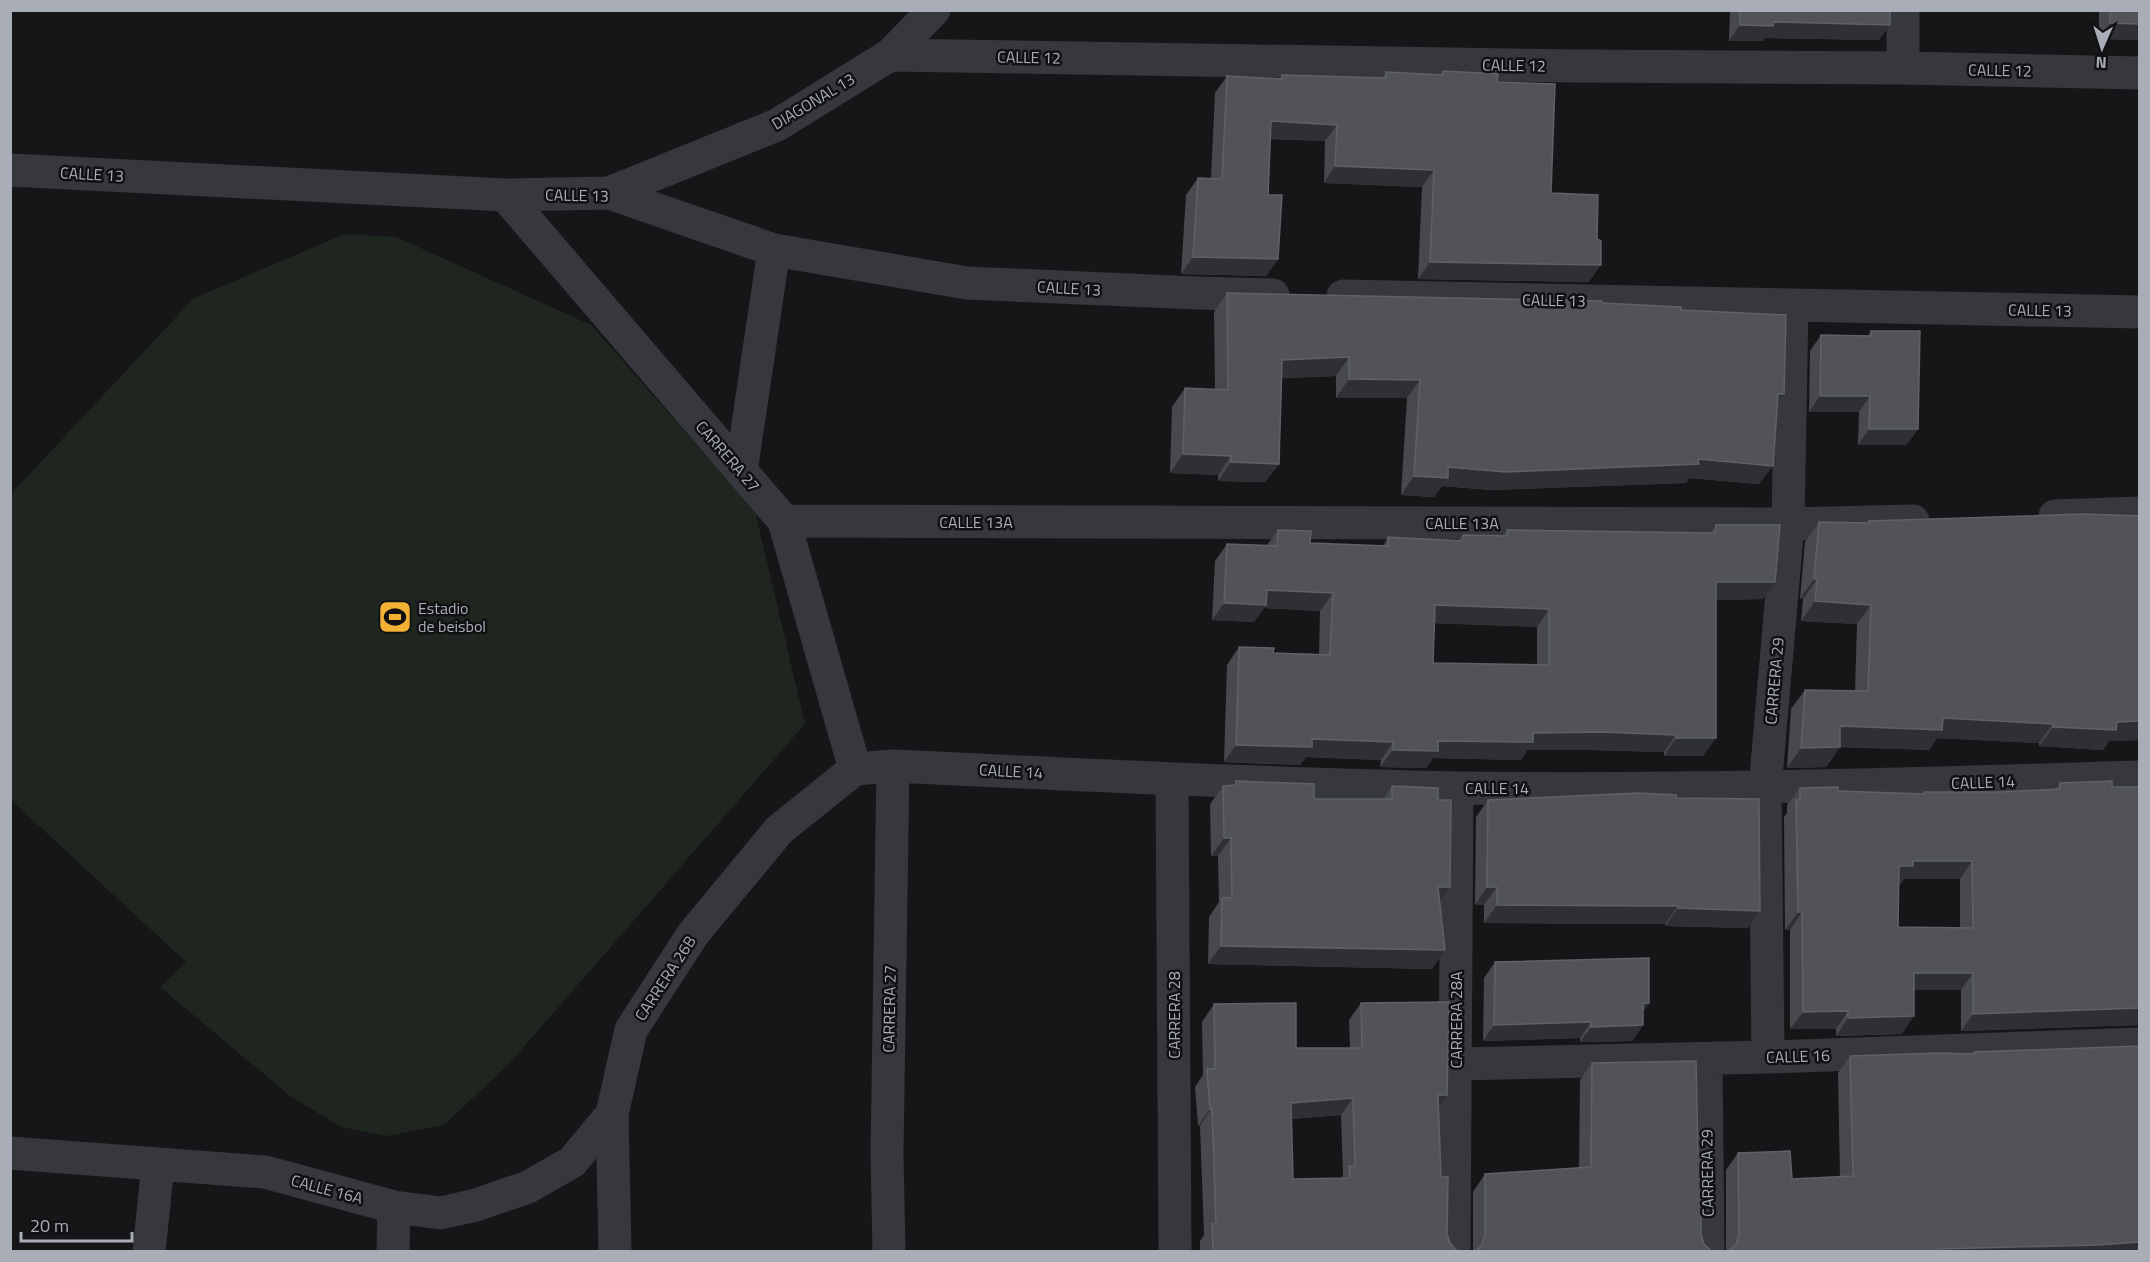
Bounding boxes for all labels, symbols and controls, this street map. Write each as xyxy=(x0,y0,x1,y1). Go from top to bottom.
north arrow xyxy=(2072,18,2132,78)
street label: CALLE 12 xyxy=(997,44,1061,70)
text: N xyxy=(2095,51,2107,75)
street label: CALLE 12 xyxy=(1482,52,1546,78)
street label: CALLE 12 xyxy=(1968,57,2032,83)
street label: DIAGONAL 13 xyxy=(767,67,859,135)
street label: CALLE 13 xyxy=(59,160,125,188)
street label: CALLE 13 xyxy=(545,182,609,208)
street label: CALLE 13 xyxy=(1036,274,1102,302)
street label: CALLE 13 xyxy=(1522,287,1586,313)
street label: CALLE 13 xyxy=(2008,297,2072,323)
street label: CARRERA 27 xyxy=(690,415,766,497)
street label: CALLE 13A xyxy=(939,510,1013,534)
street label: CALLE 13A xyxy=(1425,511,1499,535)
place label: Estadio de beisbol xyxy=(418,596,486,638)
sports icon: Estadio de beisbol xyxy=(377,599,413,635)
street label: CARRERA 29 xyxy=(1758,636,1790,726)
street label: CALLE 14 xyxy=(978,757,1044,785)
street label: CALLE 14 xyxy=(1951,769,2015,795)
street label: CALLE 14 xyxy=(1465,776,1529,800)
street label: CARRERA 26B xyxy=(628,931,702,1025)
street label: CARRERA 27 xyxy=(876,965,902,1053)
street label: CARRERA 28 xyxy=(1162,971,1186,1059)
street label: CARRERA 28A xyxy=(1444,971,1468,1069)
street label: CALLE 16 xyxy=(1766,1043,1830,1069)
street label: CARRERA 29 xyxy=(1694,1129,1720,1217)
street label: CALLE 16A xyxy=(288,1168,366,1210)
scale bar xyxy=(21,1205,132,1243)
text: 20 m xyxy=(30,1212,69,1239)

